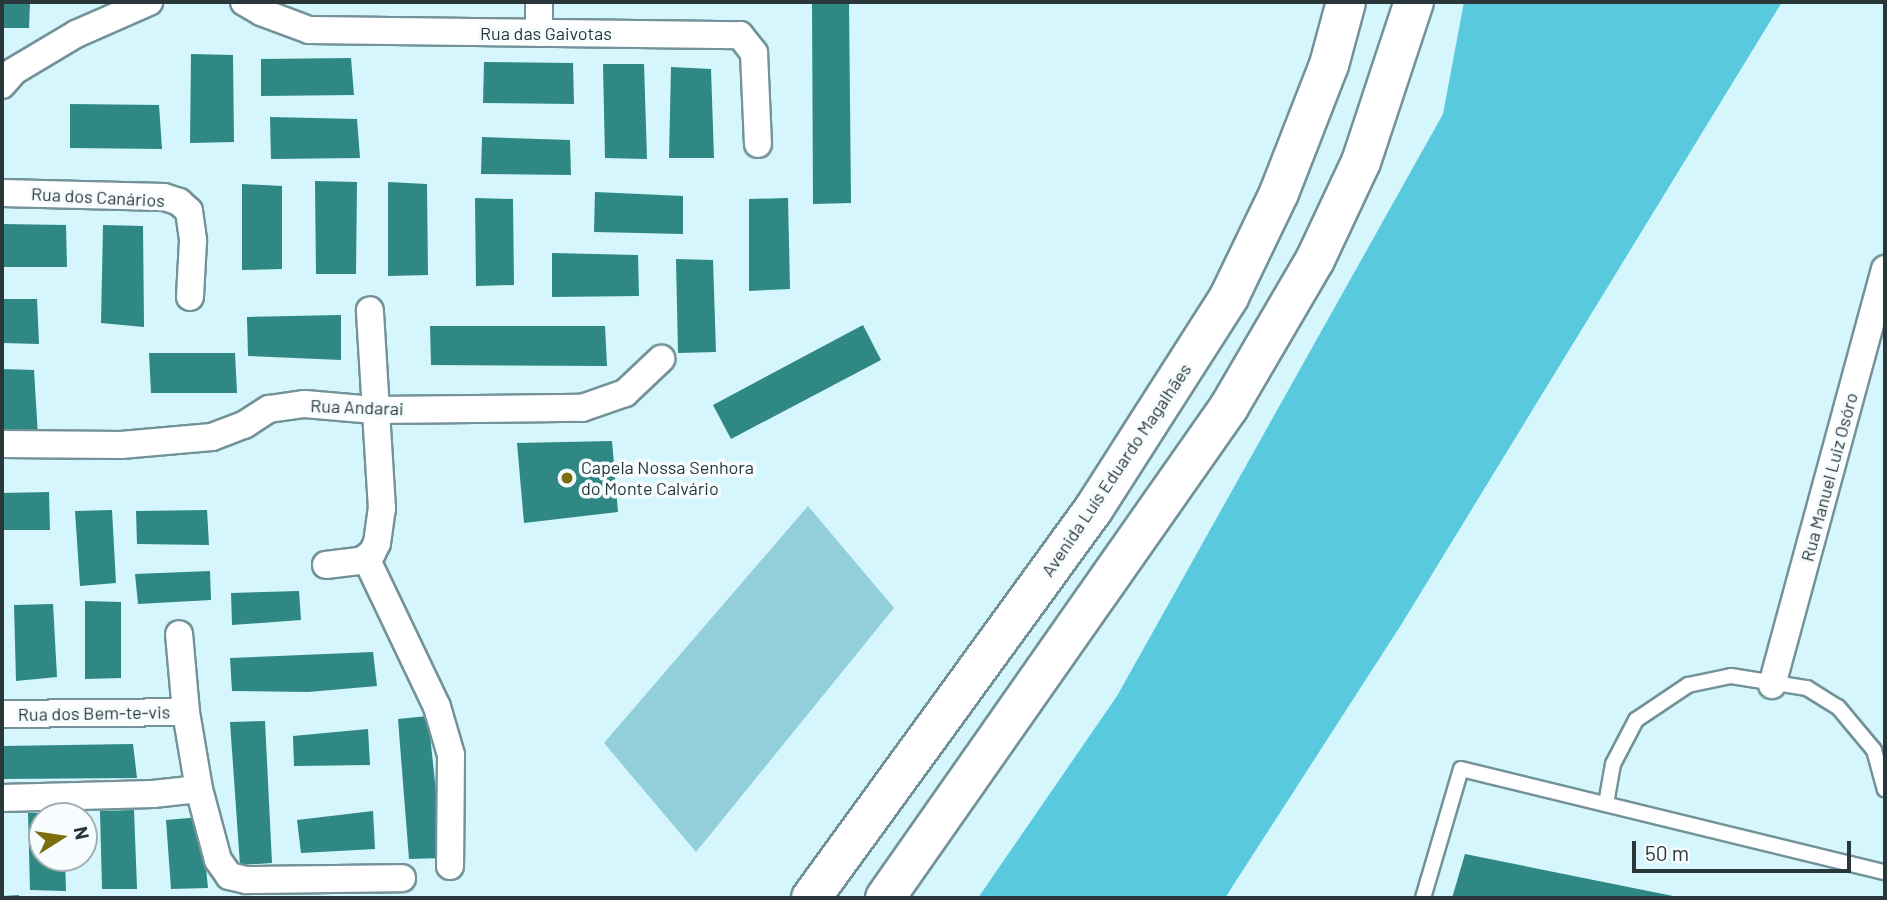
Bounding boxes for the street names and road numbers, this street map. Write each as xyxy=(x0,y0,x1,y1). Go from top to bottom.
street label: Rua das Gaivotas xyxy=(480,22,612,44)
street label: Rua dos Canários xyxy=(31,183,165,211)
street label: Avenida Luís Eduardo Magalhães xyxy=(1037,359,1195,581)
street label: Rua Manuel Luiz Osóro xyxy=(1796,390,1862,564)
street label: Rua Andarai xyxy=(310,395,404,419)
street label: Rua dos Bem-te-vis xyxy=(18,701,170,725)

